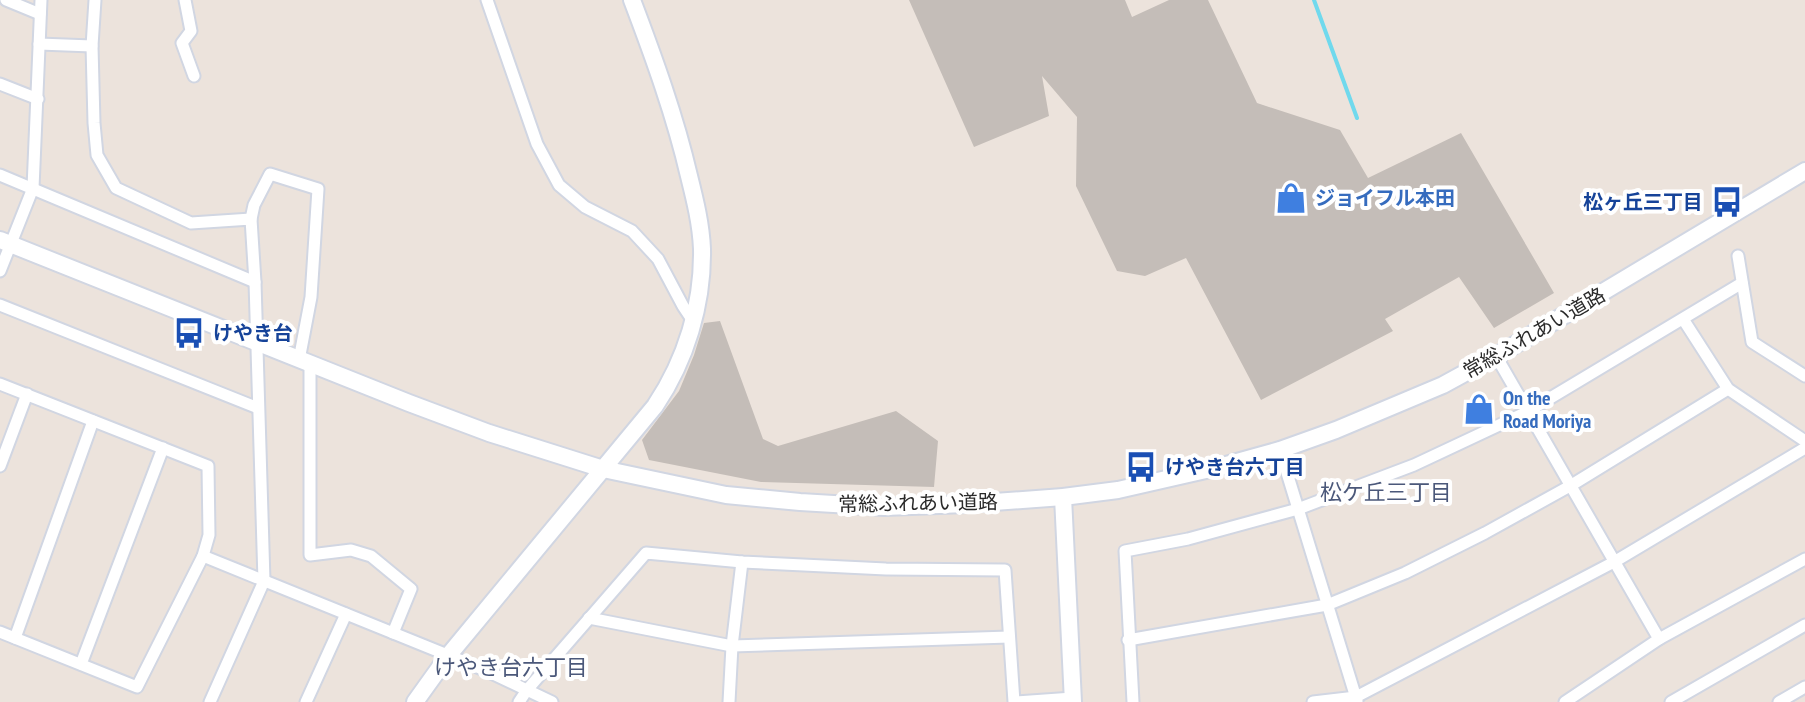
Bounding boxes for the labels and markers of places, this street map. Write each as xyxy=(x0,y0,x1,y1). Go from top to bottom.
shop icon: ジョイフル本田 xyxy=(1274,181,1308,215)
place label: ジョイフル本田 xyxy=(1315,185,1455,211)
bus stop icon: 松ヶ丘三丁目 xyxy=(1710,185,1744,219)
place label: 松ヶ丘三丁目 xyxy=(1583,189,1703,215)
bus stop icon: けやき台 xyxy=(172,316,206,350)
place label: けやき台 xyxy=(213,320,293,346)
place label: On the Road Moriya xyxy=(1503,385,1591,434)
shop icon: On the Road Moriya xyxy=(1462,392,1496,426)
bus stop icon: けやき台六丁目 xyxy=(1124,450,1158,484)
place label: けやき台六丁目 xyxy=(1165,454,1305,480)

